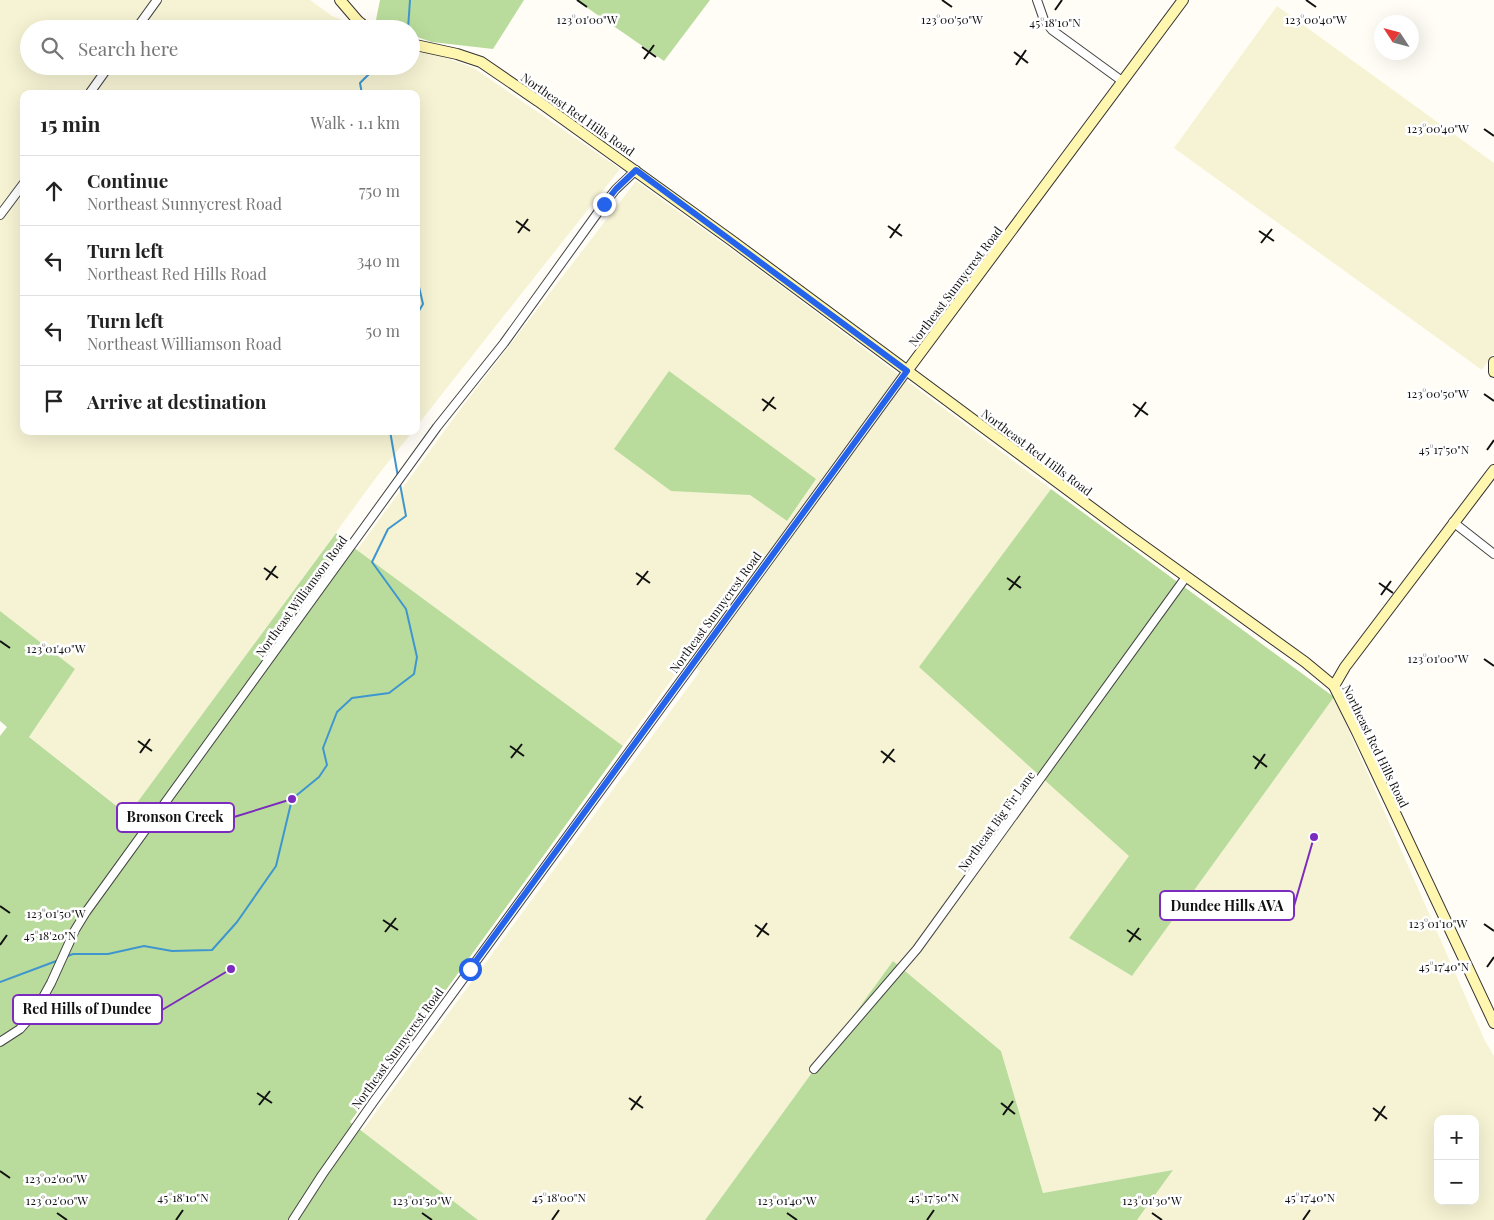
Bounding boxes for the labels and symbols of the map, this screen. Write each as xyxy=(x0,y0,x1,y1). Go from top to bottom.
text: 123°01'00"W xyxy=(556,11,618,27)
text: 123°00'50"W xyxy=(921,11,983,27)
text: 123°00'40"W xyxy=(1285,11,1347,27)
text: 45°18'10"N xyxy=(1029,14,1081,30)
north arrow xyxy=(1374,15,1419,60)
street label: Northeast Red Hills Road xyxy=(518,69,638,159)
text: 123°00'40"W xyxy=(1407,120,1469,136)
route end xyxy=(593,193,616,216)
street label: Northeast Sunnycrest Road xyxy=(905,223,1005,349)
text: 123°00'50"W xyxy=(1407,385,1469,401)
street label: Northeast Red Hills Road xyxy=(978,405,1096,499)
text: 45°17'50"N xyxy=(1419,441,1470,457)
street label: Northeast Williamson Road xyxy=(252,532,350,660)
street label: Northeast Sunnycrest Road xyxy=(666,548,764,676)
text: 123°01'40"W xyxy=(26,640,86,656)
text: 123°01'00"W xyxy=(1407,650,1469,666)
street label: Northeast Red Hills Road xyxy=(1339,682,1413,810)
street label: Northeast Big Fir Lane xyxy=(954,767,1038,875)
callout: Bronson Creek xyxy=(117,803,234,832)
text: Bronson Creek xyxy=(127,807,224,826)
callout: Dundee Hills AVA xyxy=(1160,891,1294,920)
text: Dundee Hills AVA xyxy=(1170,896,1284,915)
text: 123°01'50"W xyxy=(26,905,86,921)
text: 123°01'10"W xyxy=(1409,915,1467,931)
text: 45°18'20"N xyxy=(24,927,77,943)
route start xyxy=(459,958,482,981)
text: 45°17'40"N xyxy=(1419,958,1470,974)
street label: Northeast Sunnycrest Road xyxy=(348,984,446,1112)
callout: Red Hills of Dundee xyxy=(13,995,162,1024)
text: Red Hills of Dundee xyxy=(22,999,152,1018)
text: 123°02'00"W xyxy=(25,1170,87,1186)
text: 45°18'10"N xyxy=(157,1189,209,1205)
text: 45°18'00"N xyxy=(532,1189,586,1205)
text: 45°17'50"N xyxy=(909,1189,960,1205)
text: 45°17'40"N xyxy=(1285,1189,1336,1205)
text: 123°02'00"W xyxy=(26,1192,88,1208)
text: 123°01'50"W xyxy=(392,1192,452,1208)
text: 123°01'40"W xyxy=(757,1192,817,1208)
text: 123°01'30"W xyxy=(1122,1192,1182,1208)

